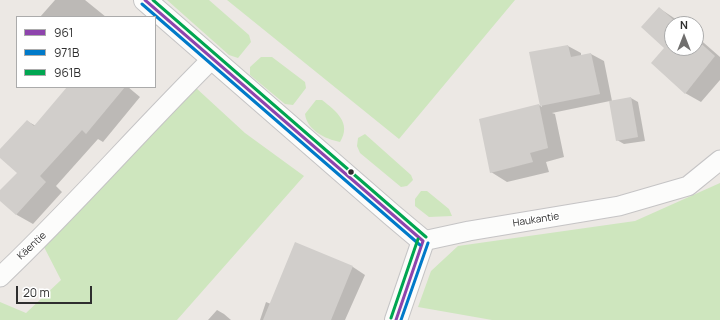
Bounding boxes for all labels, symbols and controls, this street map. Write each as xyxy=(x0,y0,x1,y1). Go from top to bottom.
legend xyxy=(16,16,156,88)
north arrow xyxy=(664,16,704,56)
text: N xyxy=(680,17,688,32)
text: 961 xyxy=(54,24,73,41)
text: 971B xyxy=(54,44,79,61)
text: 961B xyxy=(54,64,81,81)
unlabelled marker xyxy=(346,167,356,177)
street label: Haukantie xyxy=(512,210,560,230)
street label: Käentie xyxy=(15,230,49,262)
scale bar xyxy=(18,278,94,304)
text: 20 m xyxy=(23,284,50,301)

